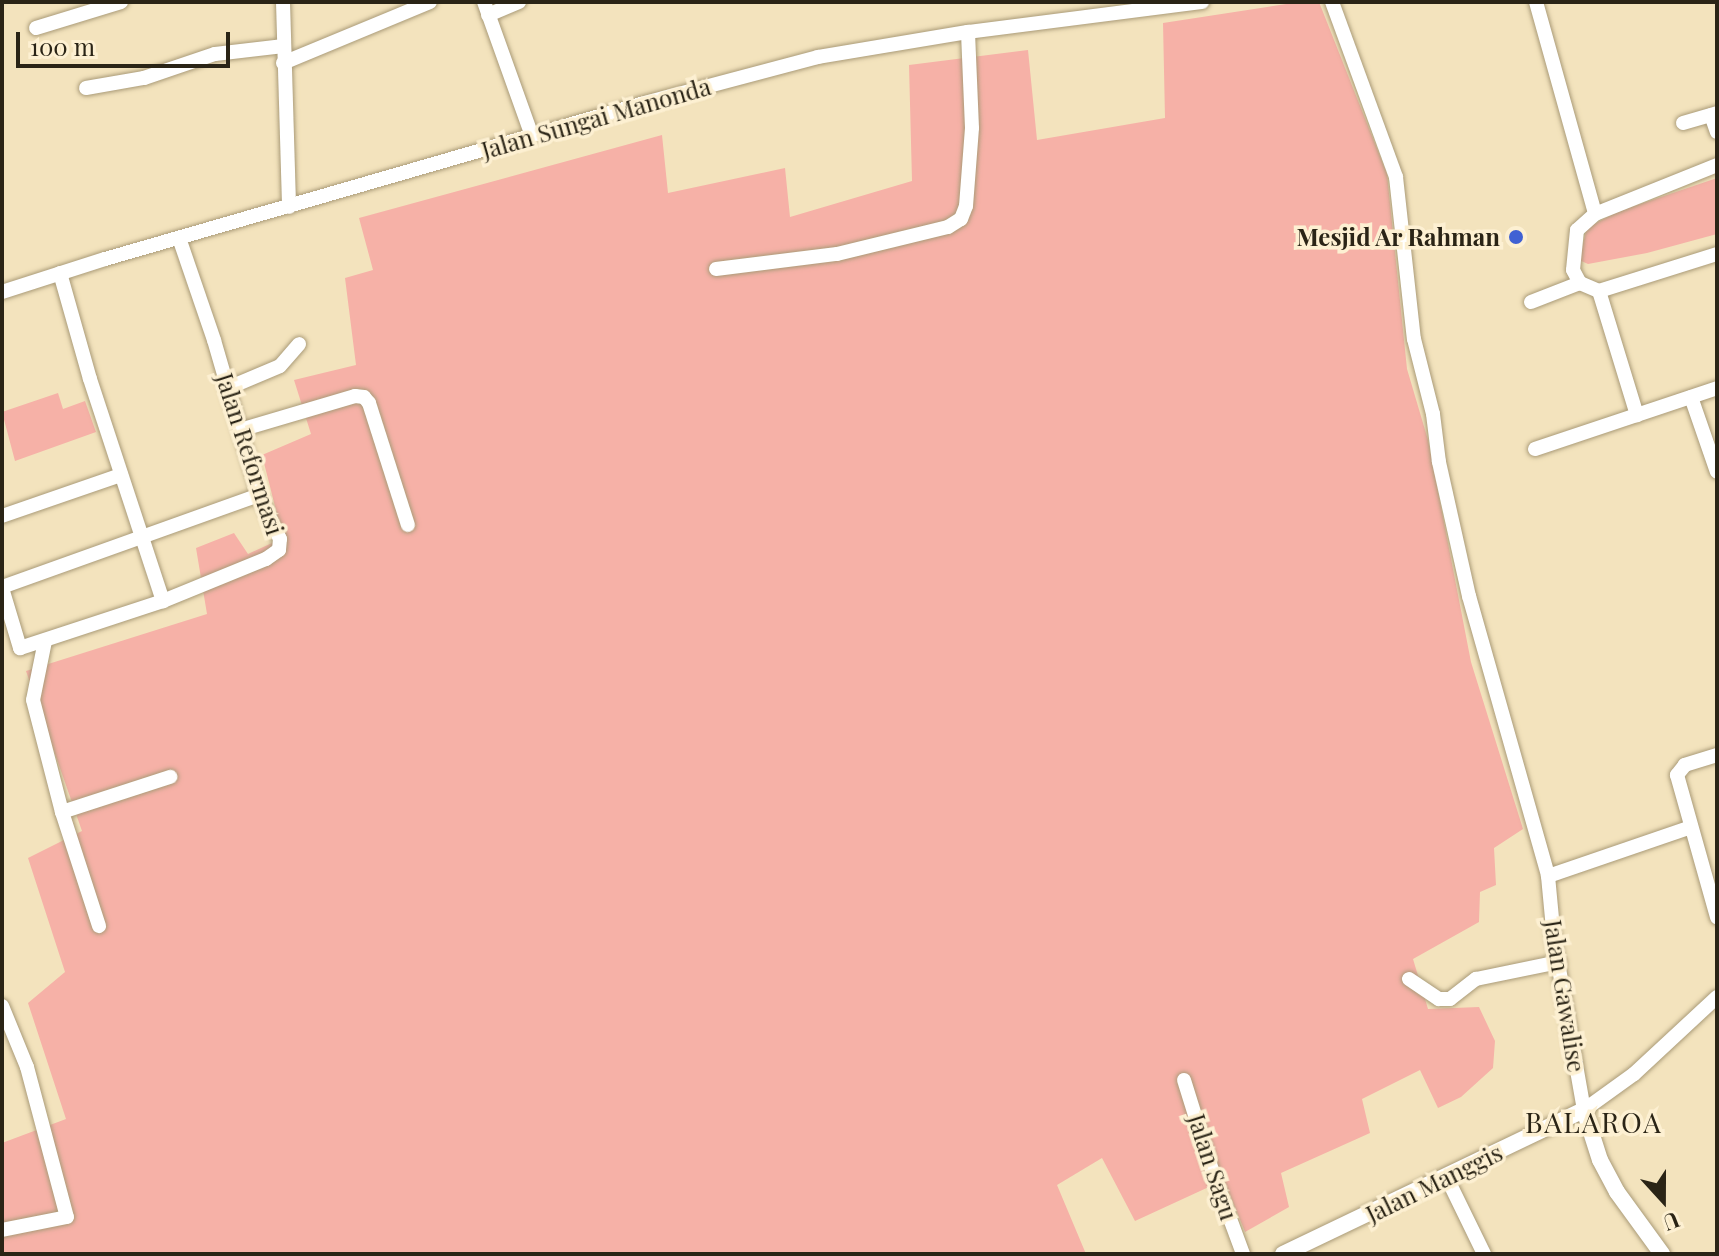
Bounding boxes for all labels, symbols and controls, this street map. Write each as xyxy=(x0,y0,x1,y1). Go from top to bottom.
scale bar xyxy=(20,16,234,66)
text: 100 m xyxy=(30,30,95,62)
street label: Jalan Sungai Manonda xyxy=(478,71,714,165)
place label: Mesjid Ar Rahman xyxy=(1295,223,1500,251)
marker: Mesjid Ar Rahman xyxy=(1507,228,1525,246)
street label: Jalan Reformasi xyxy=(210,369,290,539)
street label: Jalan Gawalise xyxy=(1539,918,1591,1074)
district label: BALAROA xyxy=(1525,1105,1663,1139)
street label: Jalan Sagu xyxy=(1182,1110,1244,1224)
street label: Jalan Manggis xyxy=(1361,1138,1507,1228)
north arrow xyxy=(1623,1160,1703,1240)
text: U xyxy=(1659,1206,1684,1239)

